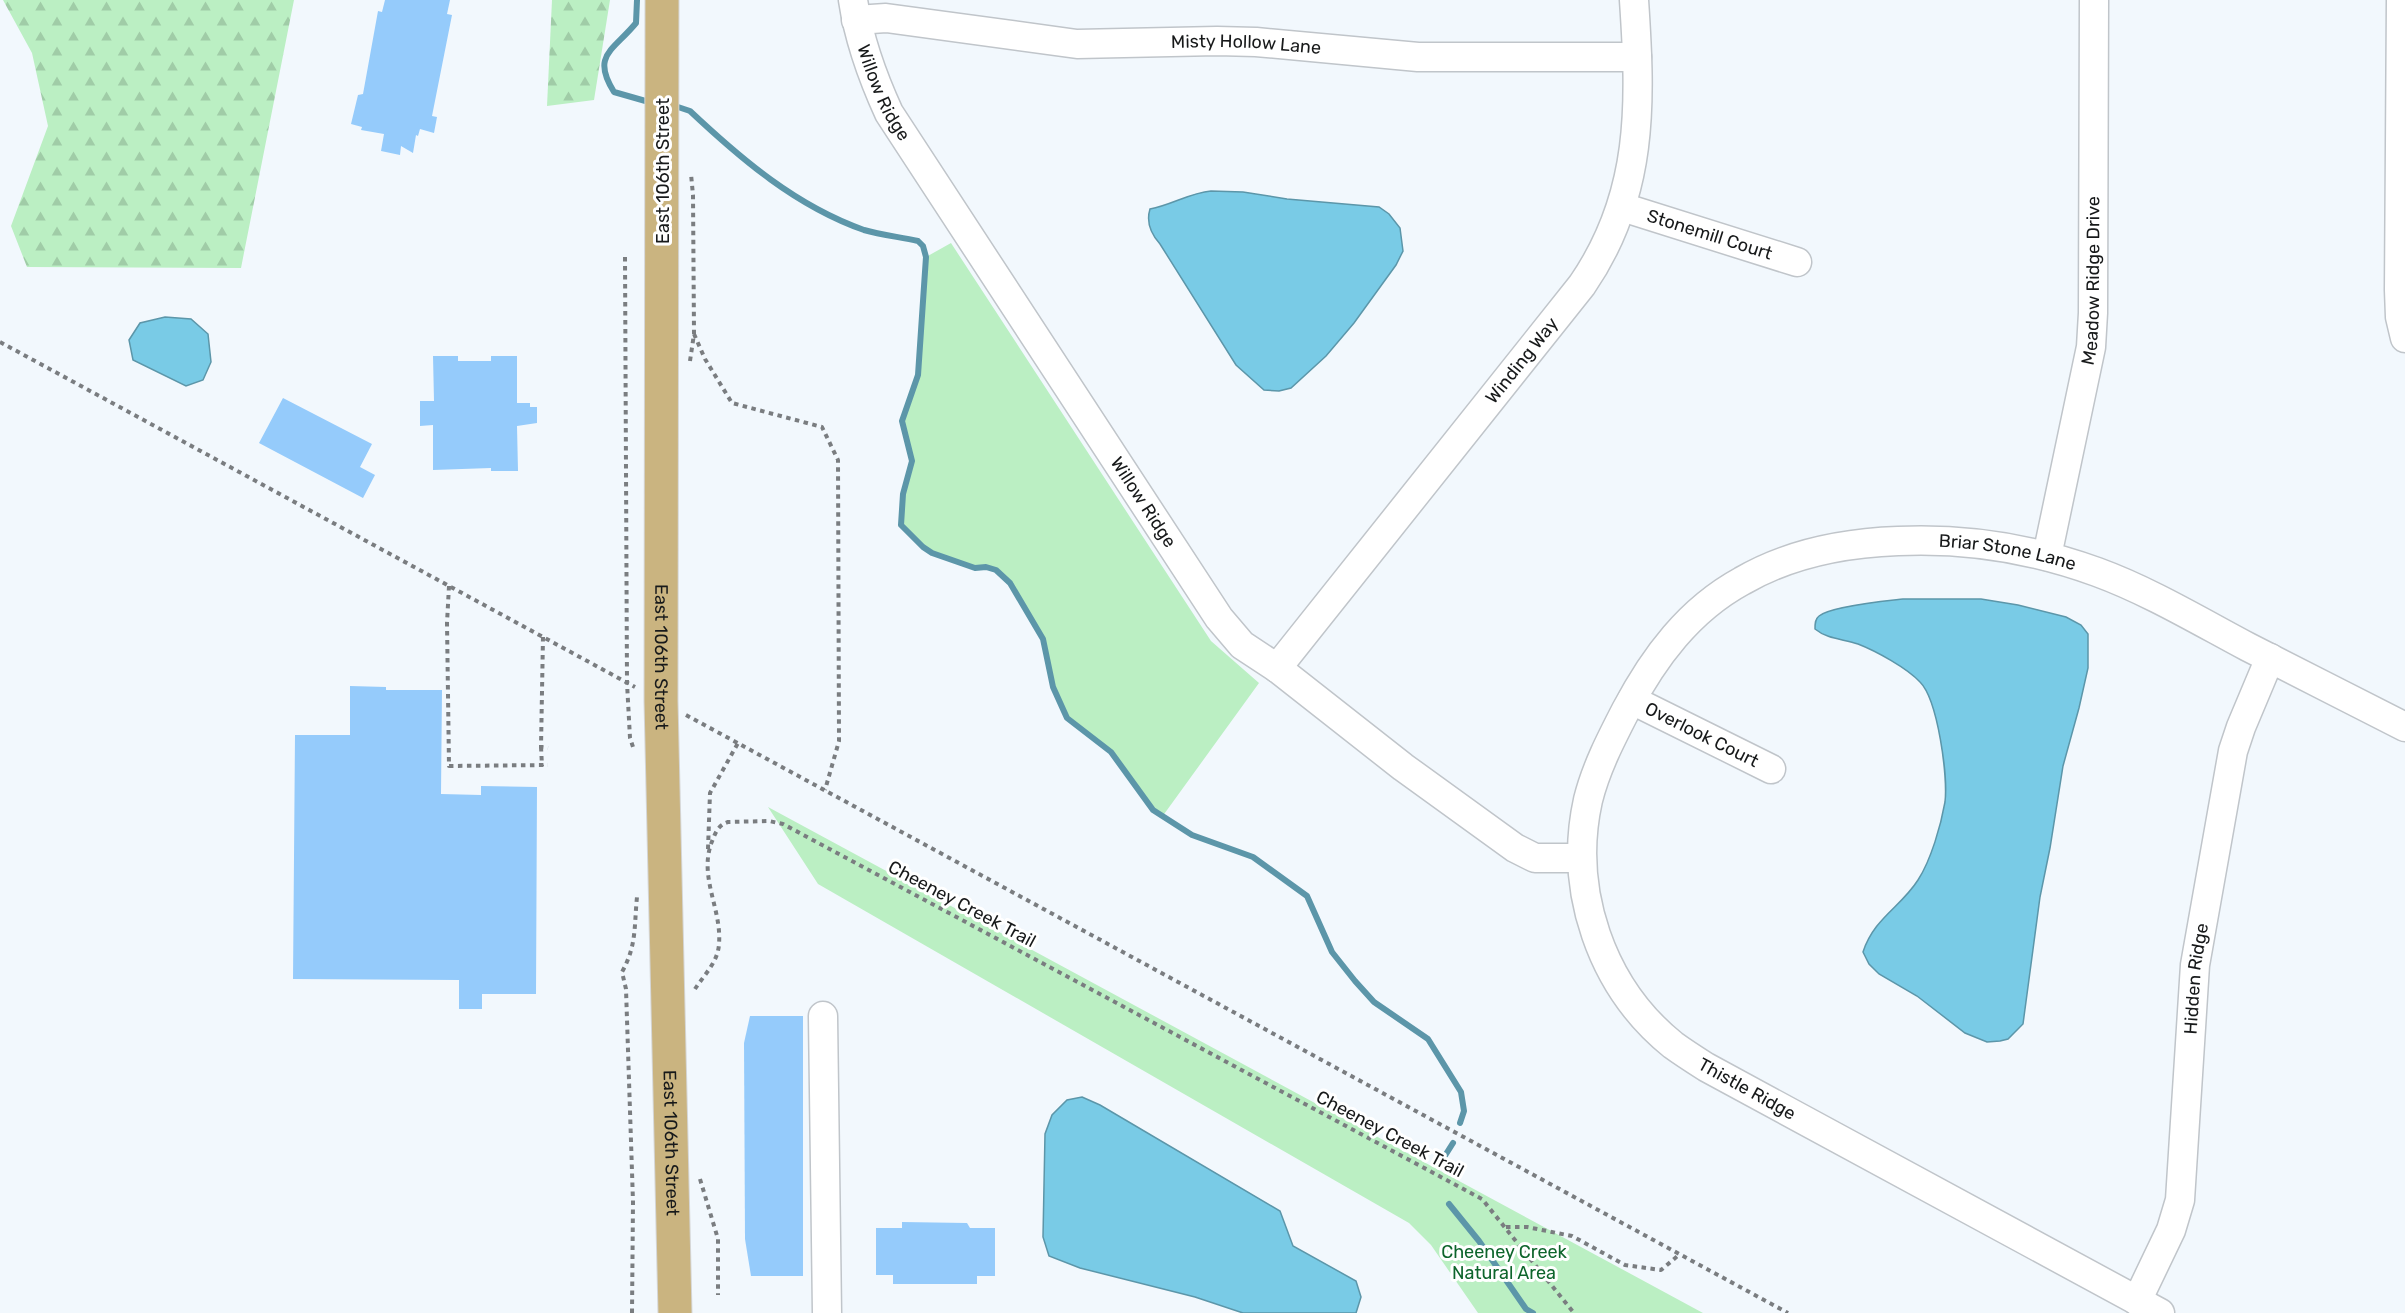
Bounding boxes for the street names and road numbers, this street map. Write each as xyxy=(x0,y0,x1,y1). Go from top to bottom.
street label: Misty Hollow Lane xyxy=(1171,30,1322,59)
street label: Willow Ridge xyxy=(852,42,915,145)
street label: East 106th Street xyxy=(652,98,674,244)
street label: Meadow Ridge Drive xyxy=(2077,196,2104,367)
street label: Stonemill Court xyxy=(1644,205,1775,265)
street label: Winding Way xyxy=(1481,313,1563,408)
street label: Willow Ridge xyxy=(1106,453,1181,552)
street label: Briar Stone Lane xyxy=(1938,530,2079,575)
street label: East 106th Street xyxy=(650,584,673,730)
street label: Overlook Court xyxy=(1641,697,1762,772)
street label: Cheeney Creek Trail xyxy=(885,856,1039,952)
street label: Hidden Ridge xyxy=(2180,921,2213,1035)
street label: Thistle Ridge xyxy=(1694,1053,1800,1125)
street label: East 106th Street xyxy=(658,1070,684,1216)
street label: Cheeney Creek Trail xyxy=(1313,1086,1467,1182)

